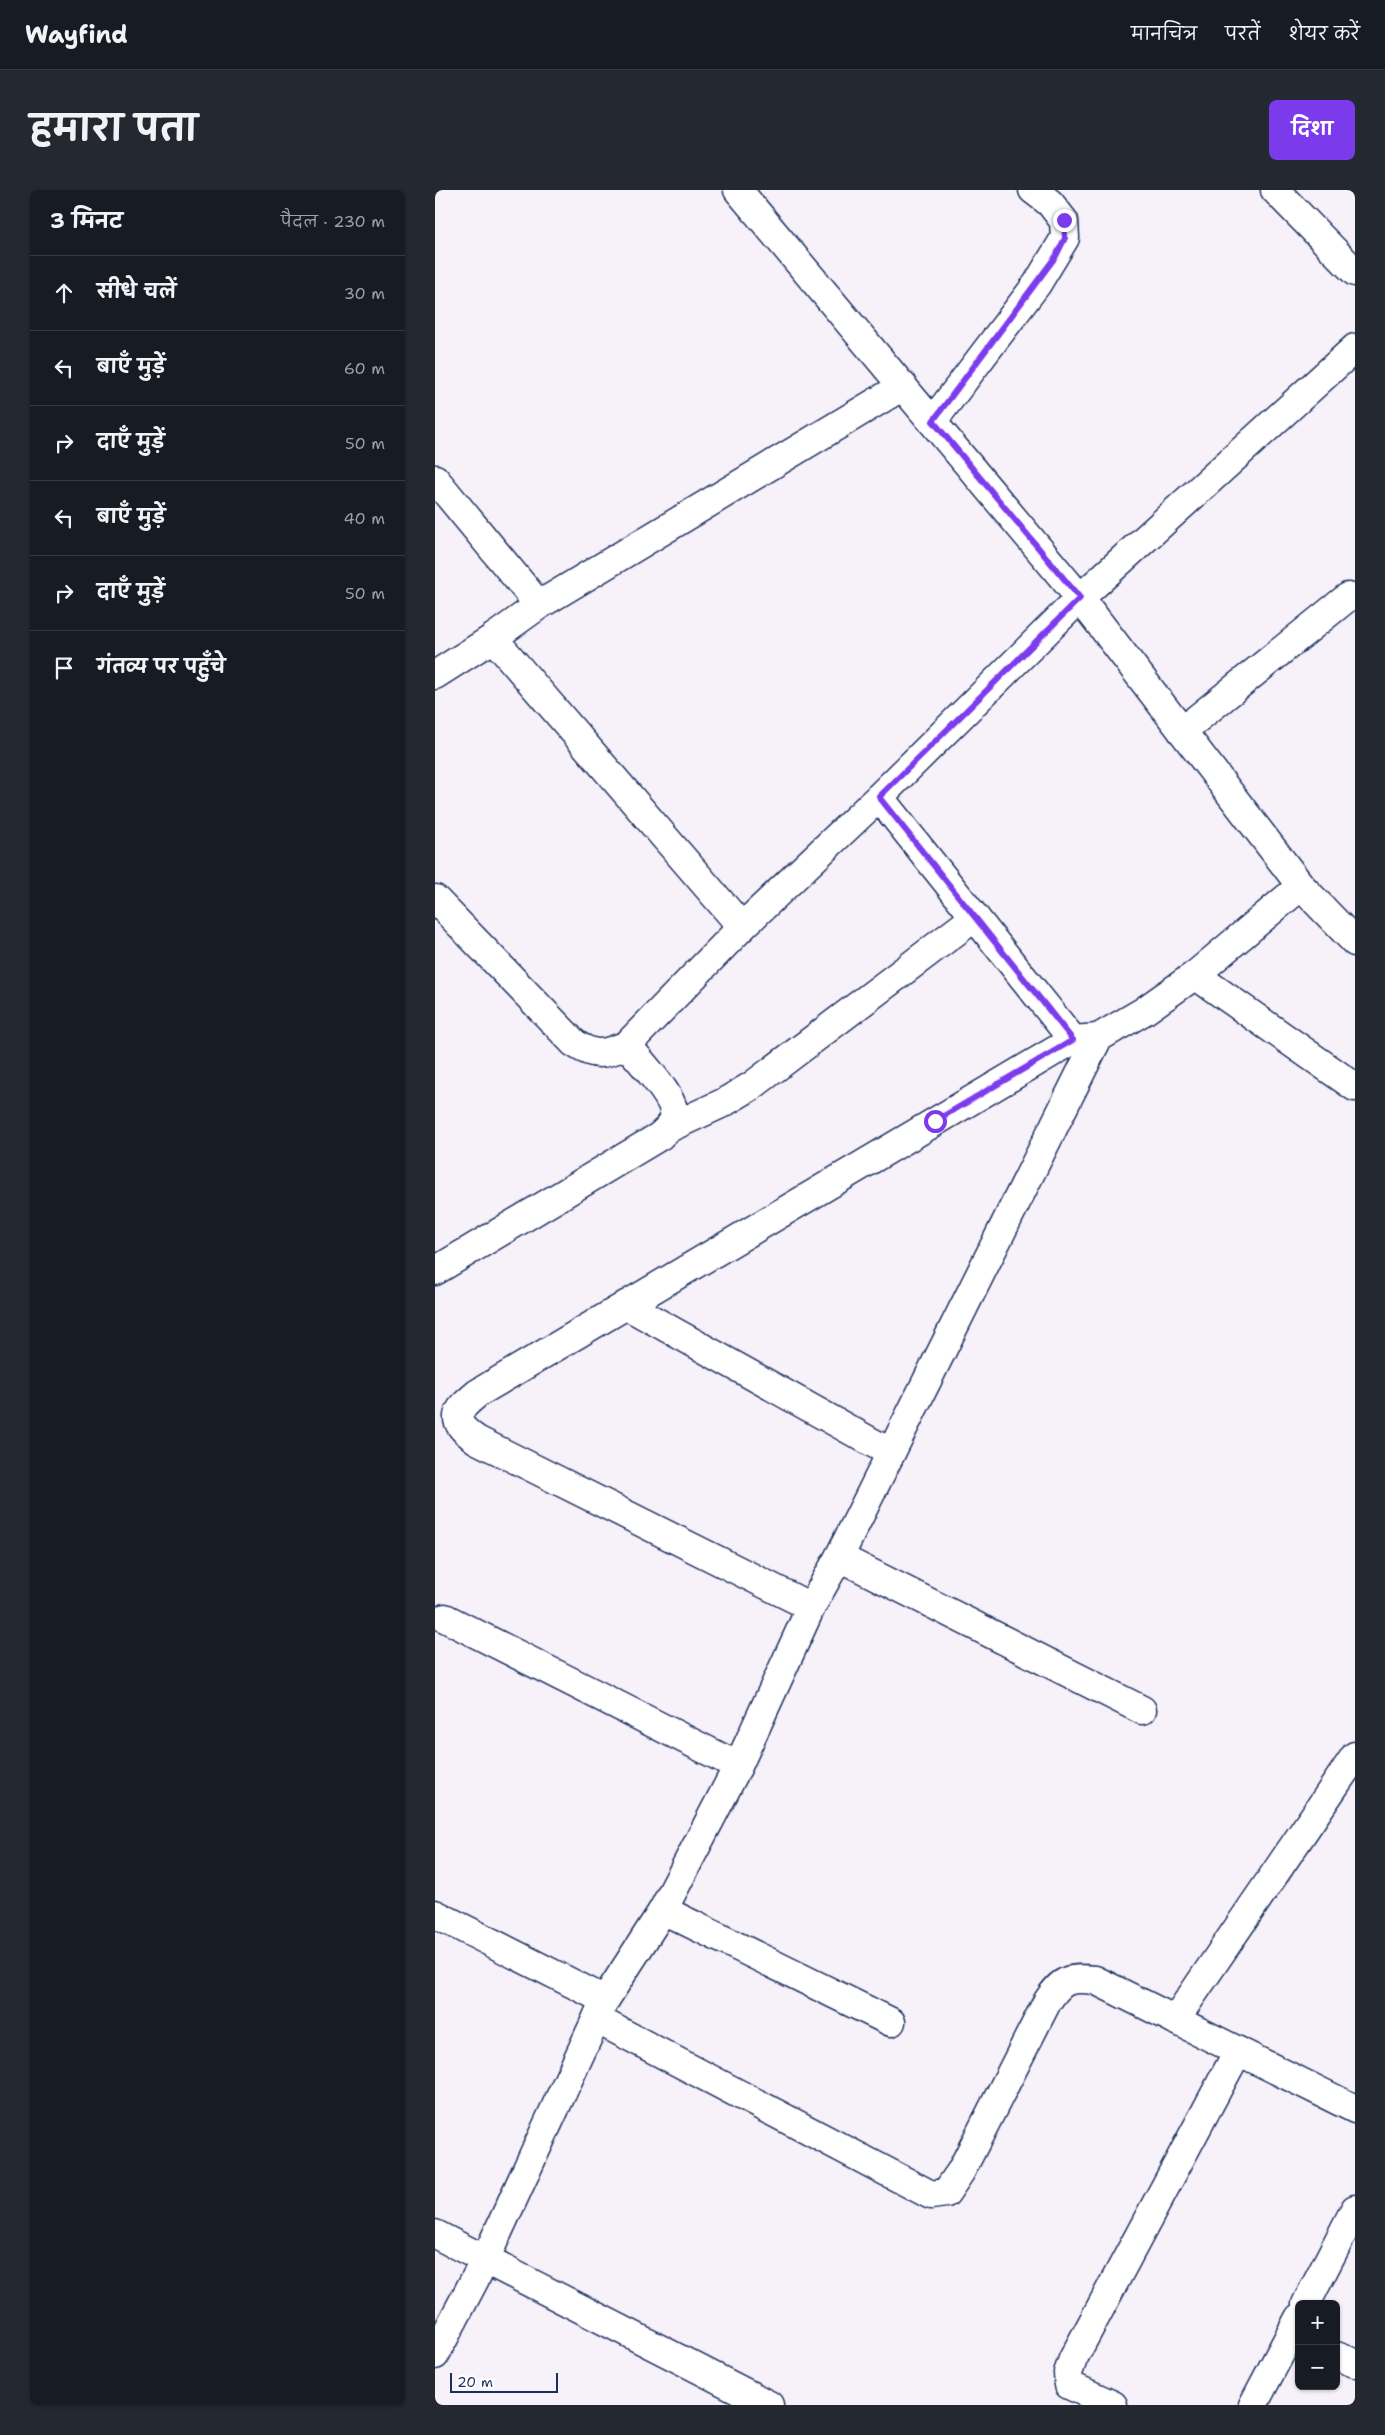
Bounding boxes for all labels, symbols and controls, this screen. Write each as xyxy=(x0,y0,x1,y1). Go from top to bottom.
text: Wayfind xyxy=(25,19,128,51)
text: मानचित्र xyxy=(1131,22,1197,46)
text: परतें xyxy=(1225,22,1260,46)
text: शेयर करें xyxy=(1288,22,1360,46)
button: दिशा xyxy=(1269,100,1355,160)
text: हमारा पता xyxy=(30,104,198,151)
text: 3 मिनट xyxy=(50,207,123,235)
route end xyxy=(1053,209,1076,232)
text: पैदल · 230 m xyxy=(281,211,385,232)
icon: ahead xyxy=(50,279,78,307)
text: सीधे चलें xyxy=(97,279,176,304)
text: 30 m xyxy=(344,283,385,304)
icon: left xyxy=(50,354,78,382)
text: बाएँ मुड़ें xyxy=(97,354,165,379)
text: 60 m xyxy=(344,358,385,379)
icon: right xyxy=(50,429,78,457)
text: दाएँ मुड़ें xyxy=(97,429,165,454)
text: 50 m xyxy=(345,433,385,454)
icon: left xyxy=(50,504,78,532)
text: बाएँ मुड़ें xyxy=(97,504,165,529)
text: 40 m xyxy=(343,508,385,529)
icon: right xyxy=(50,579,78,607)
text: दाएँ मुड़ें xyxy=(97,579,165,604)
text: 50 m xyxy=(345,583,385,604)
icon: arrive xyxy=(50,654,78,682)
text: गंतव्य पर पहुँचे xyxy=(97,654,226,679)
route start xyxy=(924,1110,947,1133)
map controls xyxy=(1295,2300,1340,2390)
button: + xyxy=(1295,2300,1340,2345)
button: − xyxy=(1295,2345,1340,2390)
scale bar xyxy=(450,2370,557,2393)
text: 20 m xyxy=(457,2373,493,2391)

